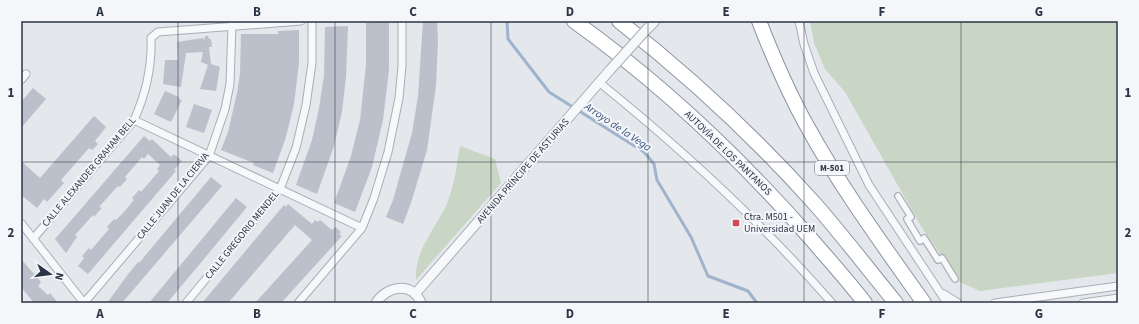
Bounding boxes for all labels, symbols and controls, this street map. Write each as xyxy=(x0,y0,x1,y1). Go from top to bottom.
text: A xyxy=(95,3,104,21)
text: B xyxy=(253,3,261,21)
text: C xyxy=(409,3,417,21)
text: D xyxy=(566,3,574,21)
text: E xyxy=(722,3,730,21)
text: F xyxy=(879,3,886,21)
text: G xyxy=(1035,3,1043,21)
text: 1 xyxy=(8,84,15,102)
text: 1 xyxy=(1125,84,1132,102)
water label: Arroyo de la Vega xyxy=(581,99,654,155)
street label: AUTOVÍA DE LOS PANTANOS xyxy=(681,107,775,199)
street label: CALLE ALEXANDER GRAHAM BELL xyxy=(39,114,139,230)
street label: AVENIDA PRÍNCIPE DE ASTURIAS xyxy=(473,116,573,226)
street label: CALLE JUAN DE LA CIERVA xyxy=(133,149,213,243)
road number: M-501 xyxy=(815,161,849,175)
street label: CALLE GREGORIO MENDEL xyxy=(202,188,282,282)
place label: Ctra. M501 - Universidad UEM xyxy=(744,210,815,236)
marker: Ctra. M501 - Universidad UEM xyxy=(731,218,741,228)
text: 2 xyxy=(8,224,15,242)
text: 2 xyxy=(1125,224,1132,242)
north arrow xyxy=(30,254,70,294)
text: N xyxy=(51,271,67,282)
text: A xyxy=(95,305,104,323)
text: B xyxy=(253,305,261,323)
text: C xyxy=(409,305,417,323)
text: D xyxy=(566,305,574,323)
text: E xyxy=(722,305,730,323)
text: F xyxy=(879,305,886,323)
text: G xyxy=(1035,305,1043,323)

